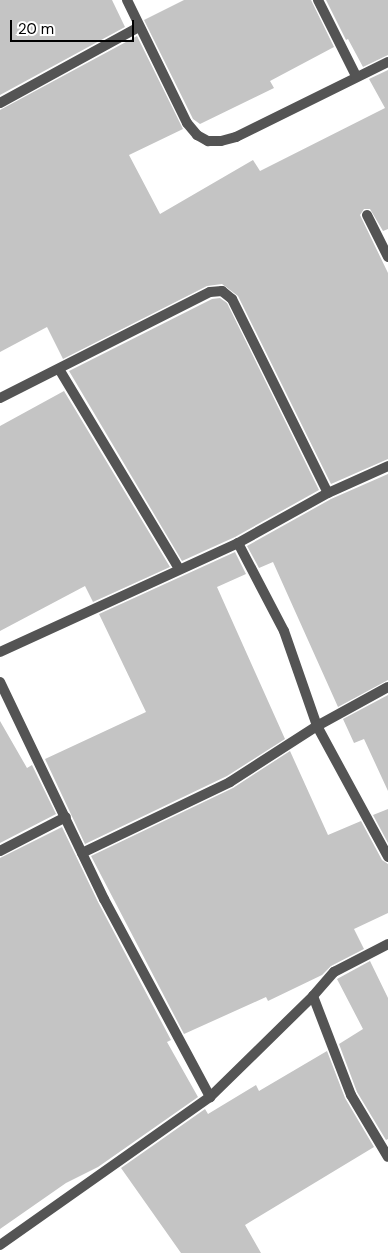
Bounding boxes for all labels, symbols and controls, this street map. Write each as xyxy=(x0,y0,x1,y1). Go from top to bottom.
scale bar xyxy=(12,10,136,42)
text: 20 m xyxy=(18,19,54,39)

